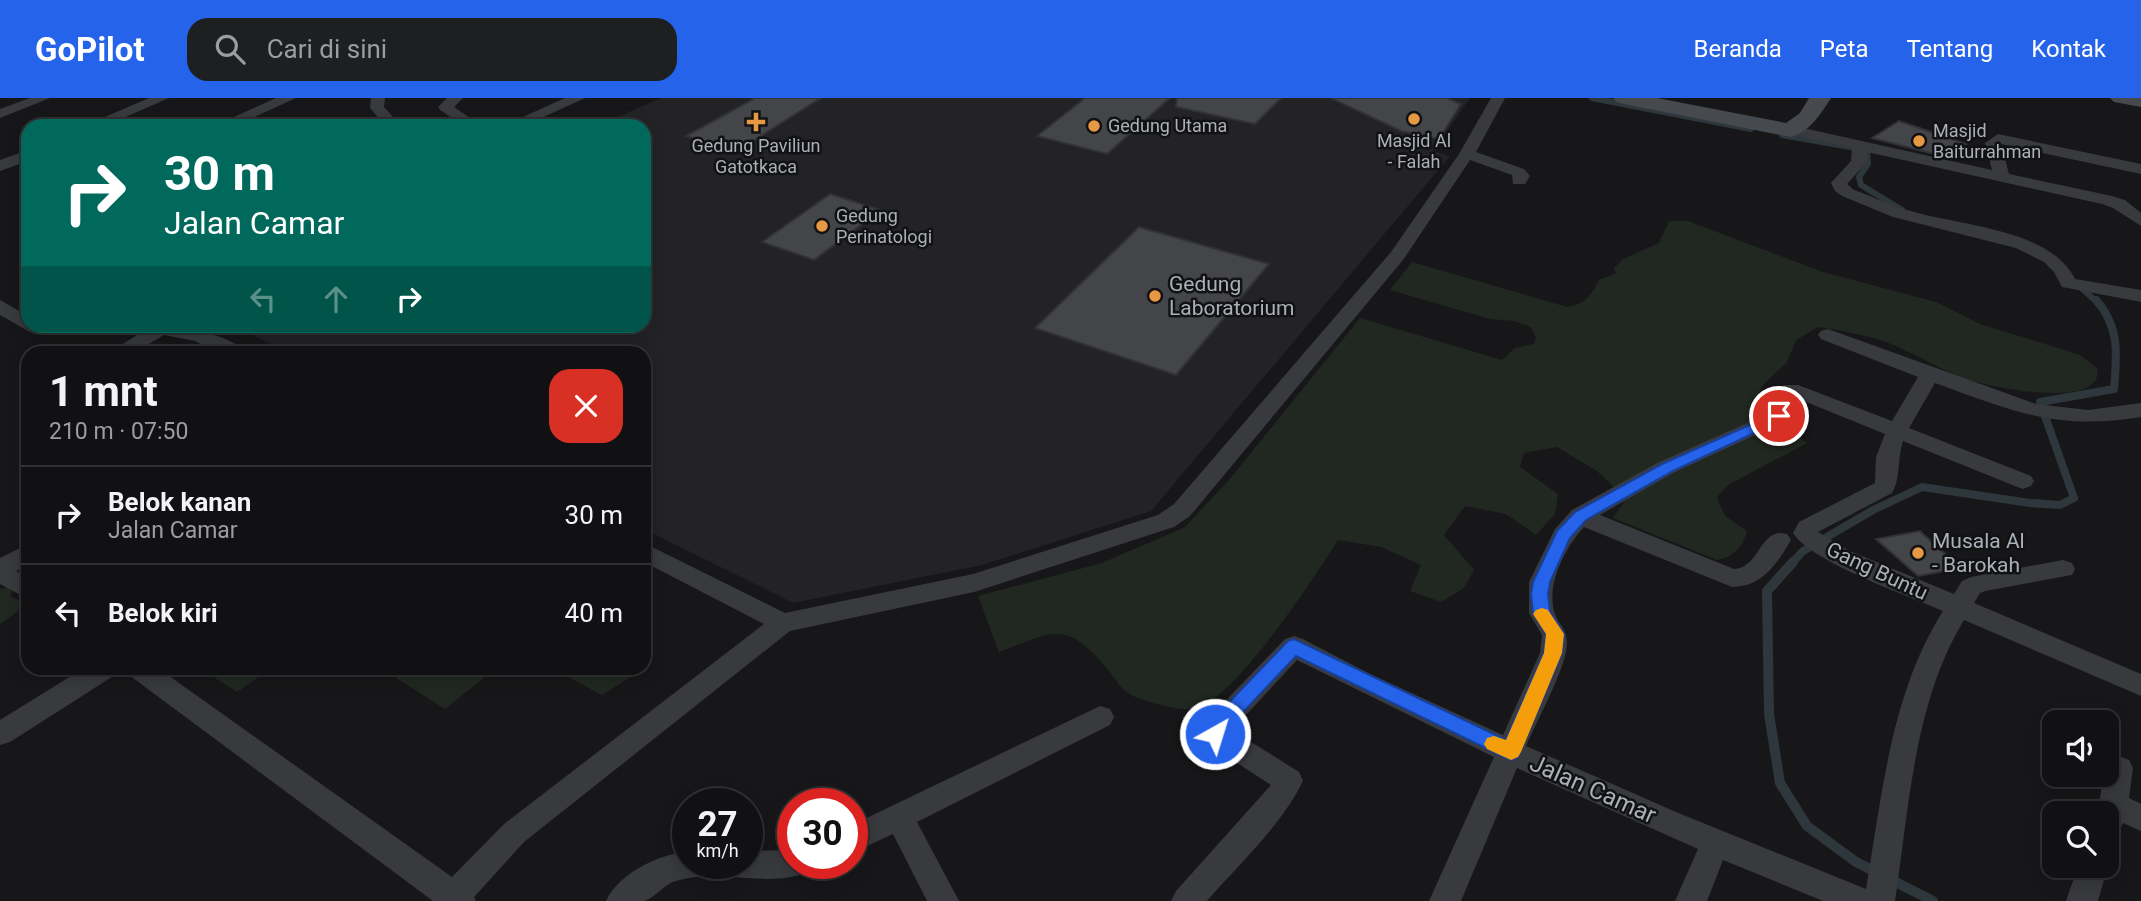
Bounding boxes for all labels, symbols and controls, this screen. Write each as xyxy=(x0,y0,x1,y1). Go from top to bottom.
search box xyxy=(187,18,677,81)
text: GoPilot xyxy=(35,30,145,69)
icon: search xyxy=(211,30,249,68)
text: Cari di sini xyxy=(267,34,387,64)
text: Beranda xyxy=(1694,35,1782,63)
text: Peta xyxy=(1820,35,1868,63)
text: Tentang xyxy=(1906,35,1993,63)
text: Kontak xyxy=(2031,35,2106,63)
marker: Masjid Al - Falah xyxy=(1406,111,1422,127)
marker: Gedung Paviliun Gatotkaca xyxy=(746,112,766,132)
place label: Gedung Utama xyxy=(1108,115,1227,136)
marker: Gedung Utama xyxy=(1086,118,1102,134)
place label: Masjid Baiturrahman xyxy=(1933,120,2041,162)
place label: Masjid Al - Falah xyxy=(1377,130,1451,172)
marker: Masjid Baiturrahman xyxy=(1911,133,1927,149)
place label: Gedung Paviliun Gatotkaca xyxy=(691,135,821,177)
text: 30 m xyxy=(164,145,275,202)
icon: right xyxy=(49,147,140,238)
text: Jalan Camar xyxy=(164,204,344,242)
place label: Gedung Perinatologi xyxy=(836,205,932,247)
marker: Gedung Perinatologi xyxy=(814,218,830,234)
place label: Gedung Laboratorium xyxy=(1169,272,1295,320)
icon: left xyxy=(244,280,282,318)
icon: ahead xyxy=(317,280,355,318)
icon: right xyxy=(390,280,428,318)
marker: Gedung Laboratorium xyxy=(1147,288,1163,304)
text: 1 mnt xyxy=(49,367,158,416)
button: close xyxy=(549,369,623,443)
pin xyxy=(1749,386,1809,446)
icon: arrive xyxy=(1760,397,1798,435)
text: 210 m · 07:50 xyxy=(49,418,188,445)
text: Belok kanan xyxy=(108,487,251,517)
icon: right xyxy=(49,496,87,534)
text: 30 m xyxy=(565,500,623,530)
text: Jalan Camar xyxy=(108,517,238,544)
place label: Musala Al - Barokah xyxy=(1932,529,2025,577)
street label: Gang Buntu xyxy=(1823,537,1931,605)
marker: Musala Al - Barokah xyxy=(1910,545,1926,561)
icon: left xyxy=(49,594,87,632)
text: Belok kiri xyxy=(108,598,218,628)
text: 40 m xyxy=(565,598,623,628)
position arrow xyxy=(1178,697,1252,771)
map controls xyxy=(2042,710,2119,878)
button: sound xyxy=(2042,710,2119,787)
street label: Jalan Camar xyxy=(1525,749,1661,829)
speed limit sign: 30 xyxy=(777,788,868,879)
button: search xyxy=(2042,801,2119,878)
text: 27 xyxy=(697,804,738,845)
text: km/h xyxy=(696,840,739,861)

